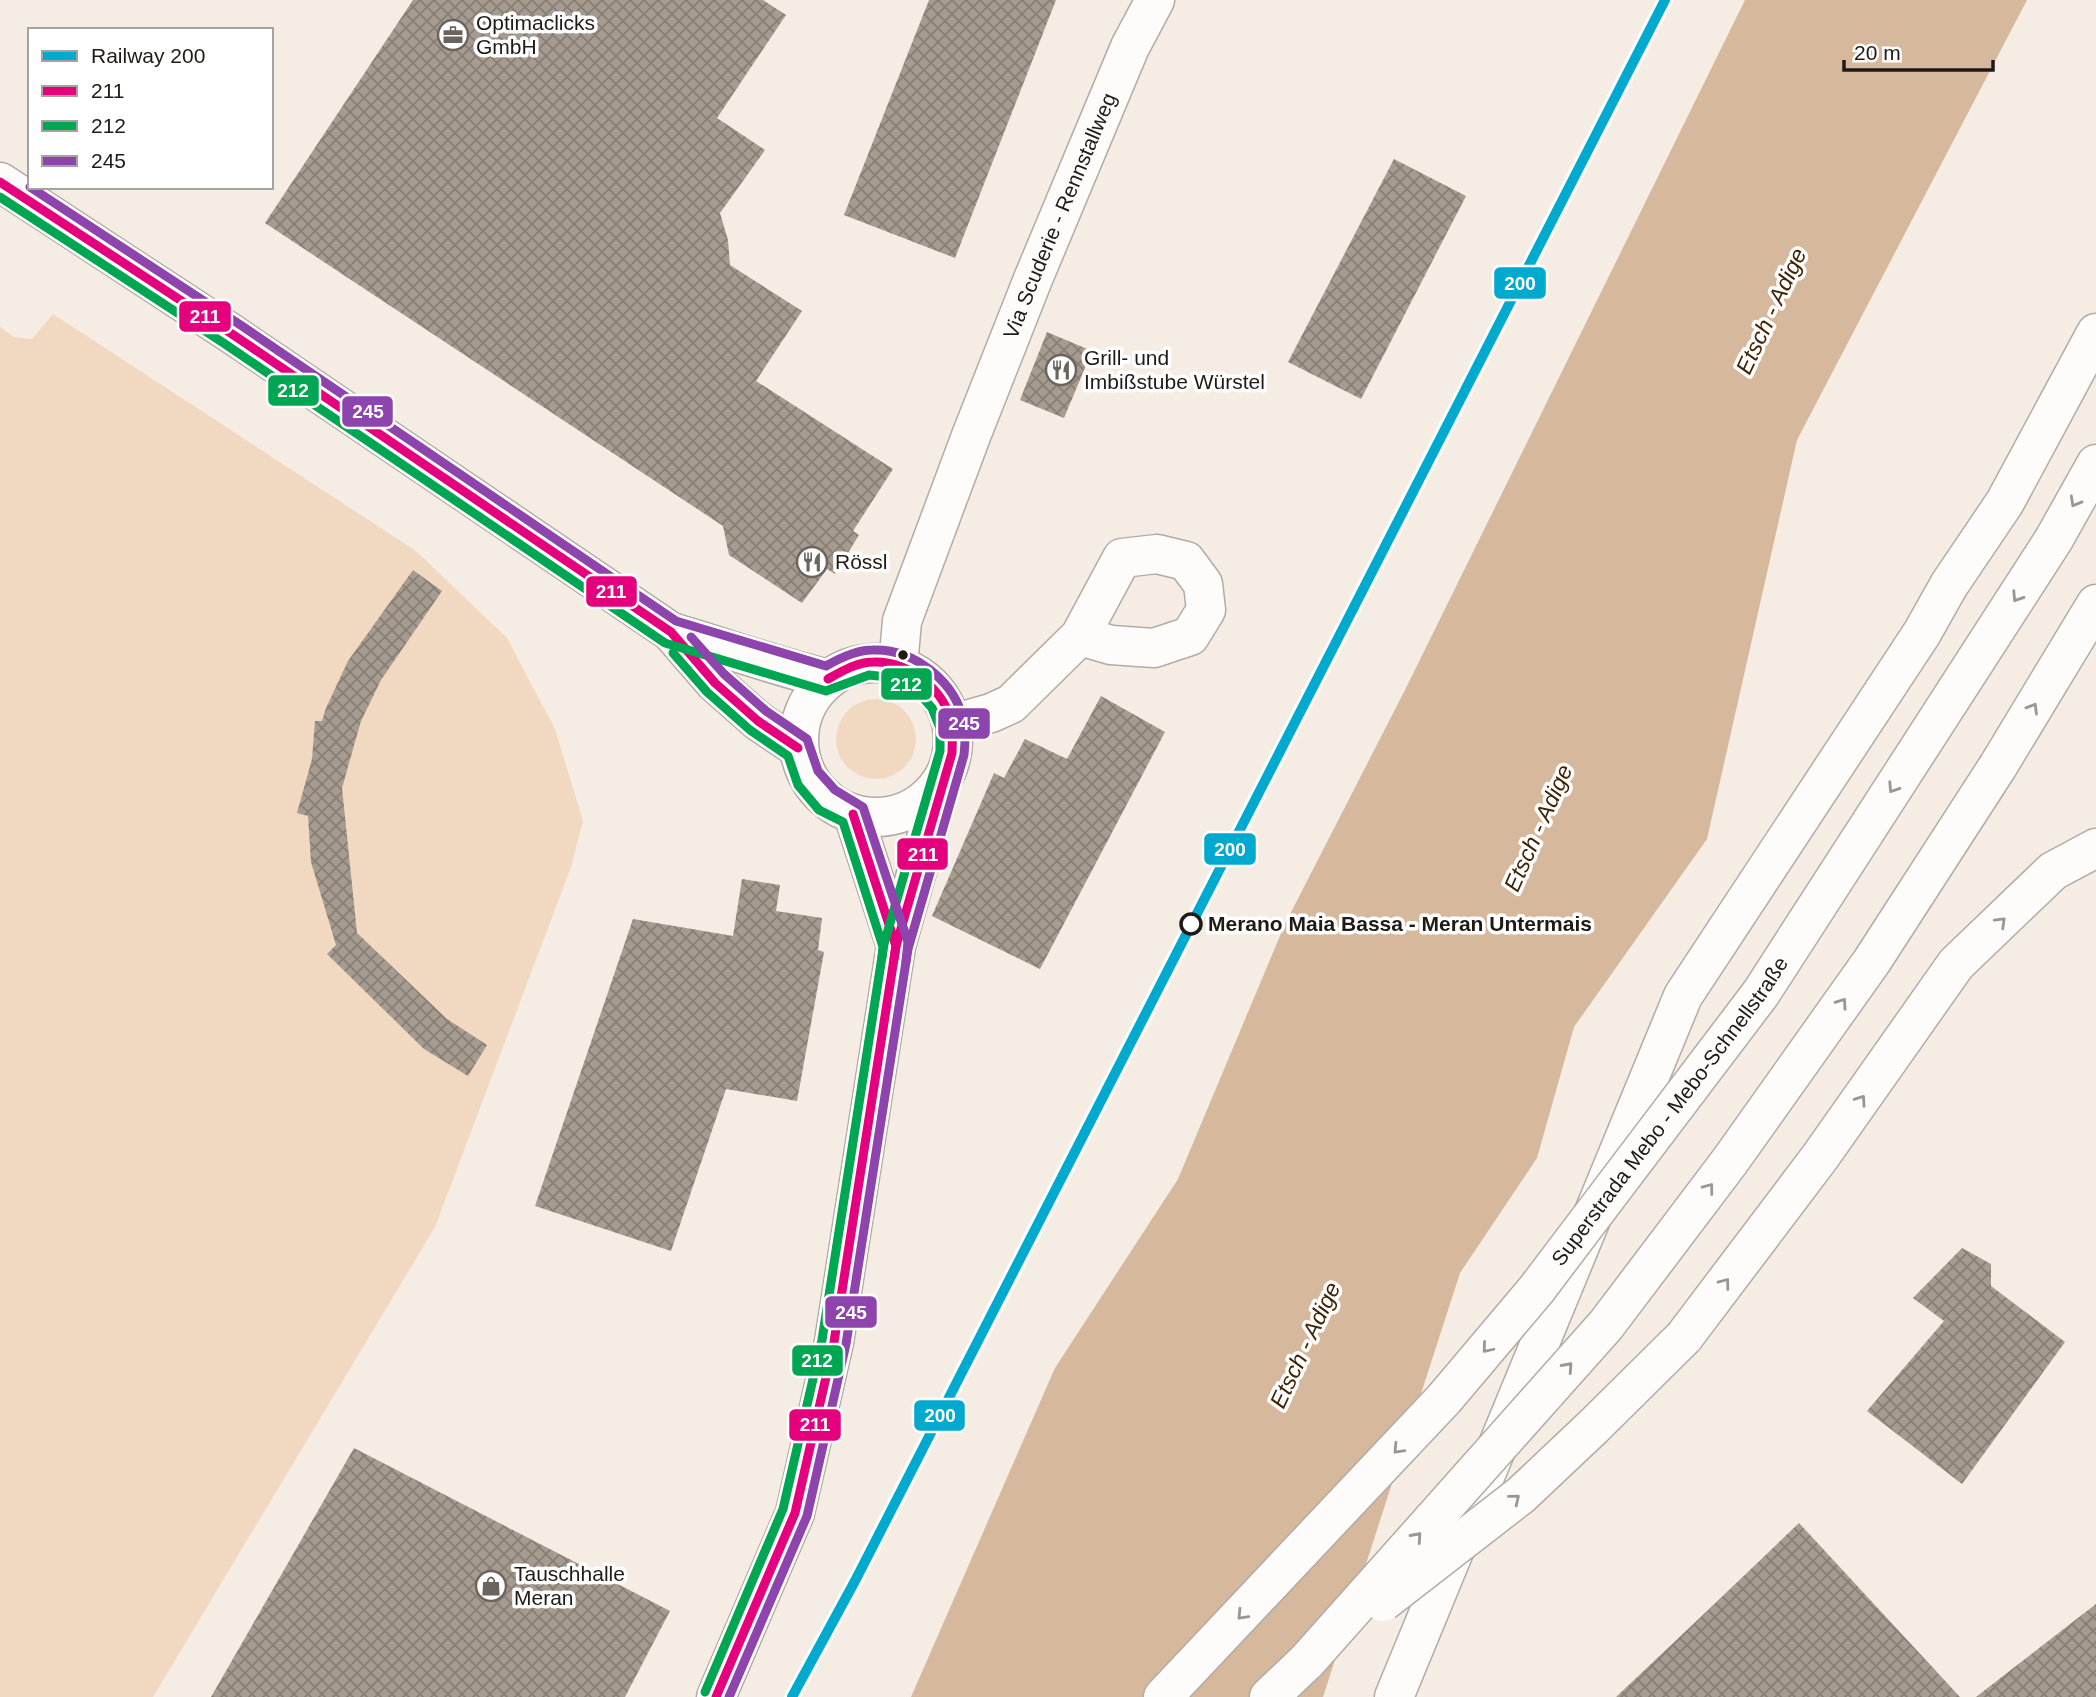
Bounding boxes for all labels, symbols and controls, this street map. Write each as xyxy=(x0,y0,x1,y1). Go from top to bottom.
place label: Optimaclicks GmbH xyxy=(476,11,595,58)
office icon: Optimaclicks GmbH xyxy=(436,18,470,52)
legend xyxy=(28,28,273,189)
scale bar xyxy=(1844,28,1993,72)
text: 20 m xyxy=(1854,41,1901,64)
text: Railway 200 xyxy=(91,44,205,67)
text: 211 xyxy=(91,79,124,102)
street label: Via Scuderie - Rennstallweg xyxy=(999,89,1120,342)
text: 212 xyxy=(91,114,126,137)
text: 245 xyxy=(91,149,126,172)
water label: Etsch - Adige xyxy=(1730,244,1812,378)
line badge: 200 xyxy=(1493,266,1547,300)
text: 200 xyxy=(1504,273,1536,294)
line badge: 211 xyxy=(178,300,232,333)
text: 211 xyxy=(190,306,221,327)
place label: Grill- und Imbißstube Würstel xyxy=(1084,346,1265,393)
restaurant icon: Grill- und Imbißstube Würstel xyxy=(1044,353,1078,387)
line badge: 212 xyxy=(267,374,320,407)
text: 212 xyxy=(277,380,309,401)
line badge: 245 xyxy=(341,395,394,428)
text: 245 xyxy=(352,401,384,422)
one-way arrow xyxy=(2070,494,2083,507)
restaurant icon: Rössl xyxy=(795,545,829,579)
place label: Rössl xyxy=(835,550,888,573)
line badge: 211 xyxy=(585,575,638,608)
text: 211 xyxy=(596,581,627,602)
one-way arrow xyxy=(2012,589,2025,602)
unlabelled marker xyxy=(896,648,910,662)
line badge: 212 xyxy=(880,667,933,701)
text: 212 xyxy=(890,674,922,695)
one-way arrow xyxy=(2025,702,2038,715)
line badge: 245 xyxy=(937,707,991,740)
text: 245 xyxy=(948,713,980,734)
water label: Etsch - Adige xyxy=(1498,761,1578,895)
one-way arrow xyxy=(1889,780,1902,793)
line badge: 200 xyxy=(1203,832,1257,866)
line badge: 211 xyxy=(896,837,949,871)
text: 200 xyxy=(1214,839,1246,860)
text: 211 xyxy=(908,844,939,865)
place label: Merano Maia Bassa - Meran Untermais xyxy=(1208,912,1592,935)
marker: Merano Maia Bassa - Meran Untermais xyxy=(1180,913,1202,935)
one-way arrow xyxy=(1992,917,2005,930)
street label: Superstrada Mebo - Mebo-Schnellstraße xyxy=(1547,952,1792,1270)
one-way arrow xyxy=(1834,998,1846,1011)
one-way arrow xyxy=(1852,1095,1865,1108)
one-way arrow xyxy=(1701,1184,1714,1196)
water label: Etsch - Adige xyxy=(1264,1278,1346,1412)
one-way arrow xyxy=(1717,1278,1730,1290)
line badge: 245 xyxy=(824,1295,878,1329)
text: 245 xyxy=(835,1302,867,1323)
one-way arrow xyxy=(1483,1340,1495,1353)
line badge: 212 xyxy=(791,1344,844,1377)
text: 212 xyxy=(801,1350,833,1371)
one-way arrow xyxy=(1560,1362,1573,1375)
line badge: 200 xyxy=(913,1399,966,1432)
text: 200 xyxy=(924,1405,956,1426)
line badge: 211 xyxy=(788,1408,842,1442)
text: 211 xyxy=(800,1414,831,1435)
one-way arrow xyxy=(1393,1441,1406,1454)
one-way arrow xyxy=(1508,1494,1520,1507)
one-way arrow xyxy=(1409,1532,1421,1545)
place label: Tauschhalle Meran xyxy=(514,1562,625,1609)
shop icon: Tauschhalle Meran xyxy=(474,1569,508,1603)
one-way arrow xyxy=(1238,1607,1251,1620)

